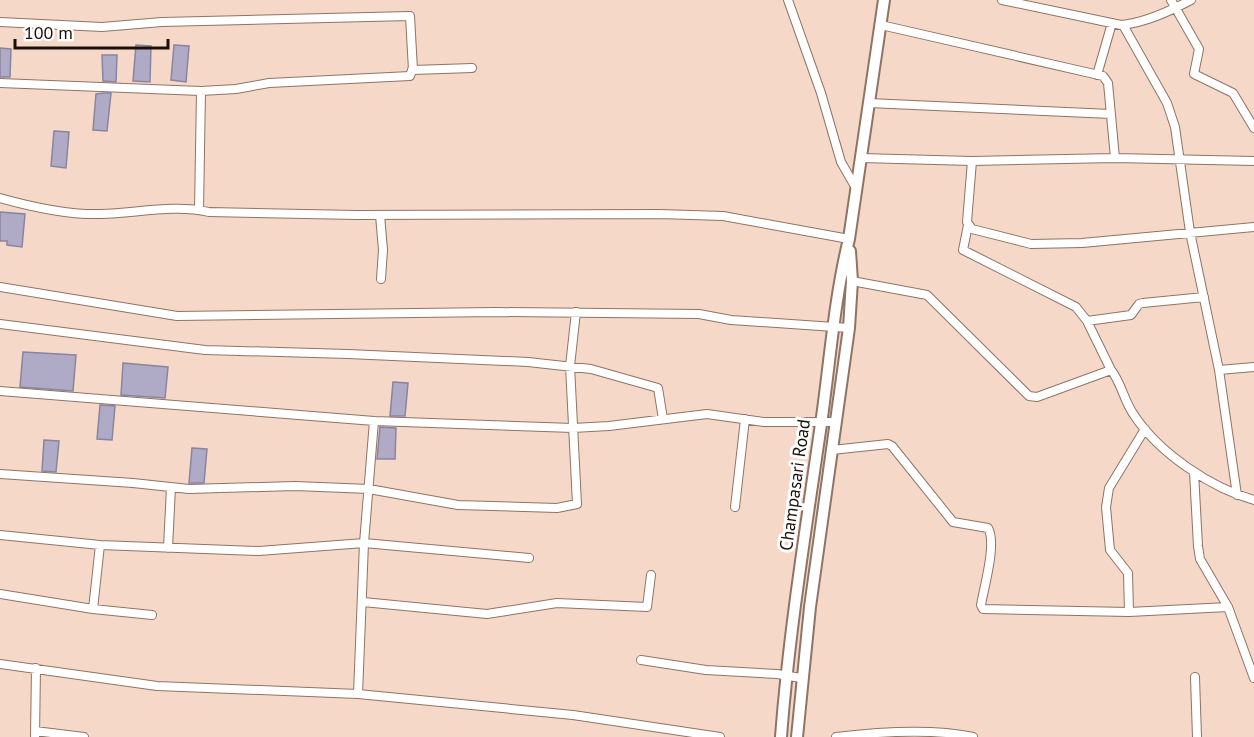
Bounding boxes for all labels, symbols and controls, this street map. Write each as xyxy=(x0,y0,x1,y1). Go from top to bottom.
scale bar xyxy=(15,12,168,50)
text: 100 m xyxy=(24,21,73,44)
street label: Champasari Road xyxy=(774,418,815,552)

